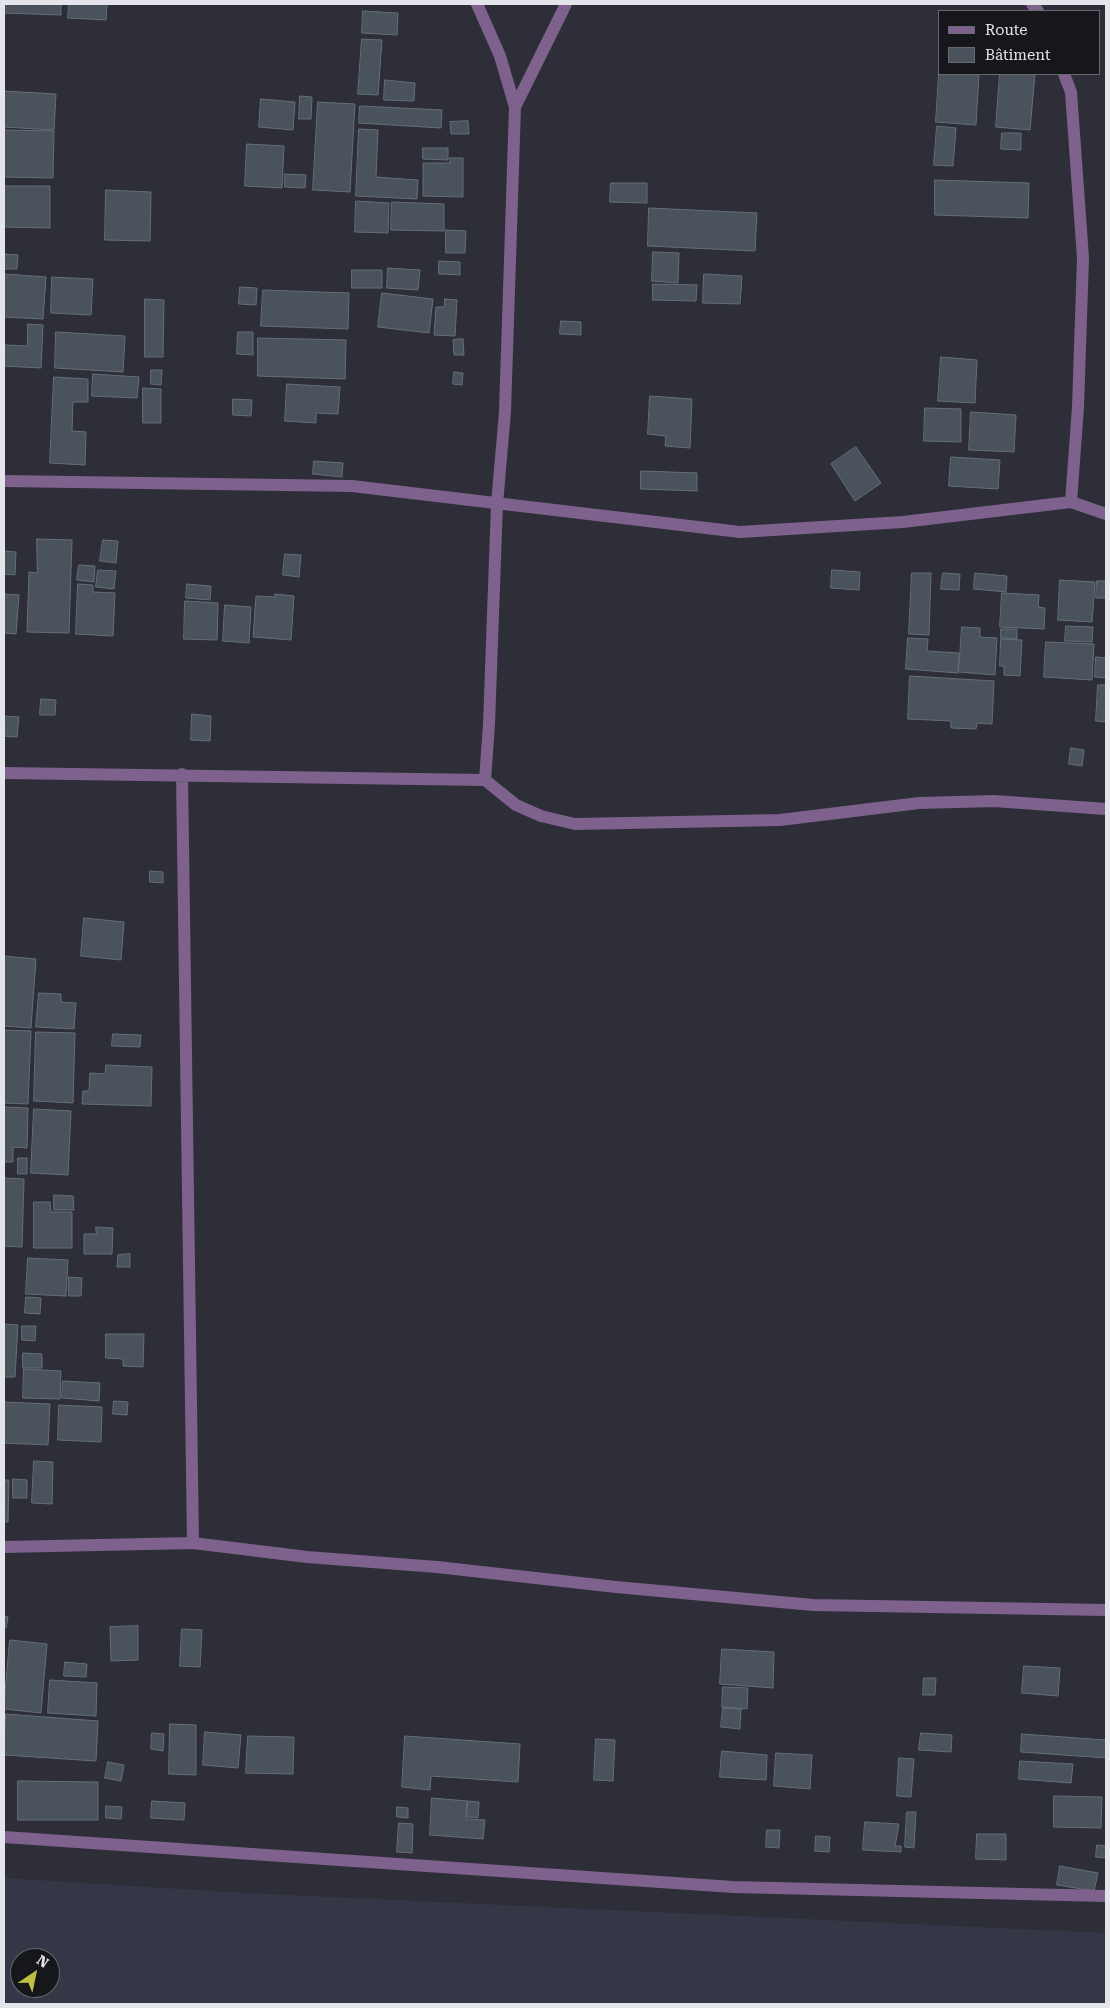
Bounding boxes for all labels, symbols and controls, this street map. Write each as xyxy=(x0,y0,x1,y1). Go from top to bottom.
legend xyxy=(938,10,1100,75)
text: Route xyxy=(985,21,1027,39)
text: Bâtiment xyxy=(985,46,1051,64)
north arrow xyxy=(10,1948,60,1998)
text: N xyxy=(34,1952,52,1971)

